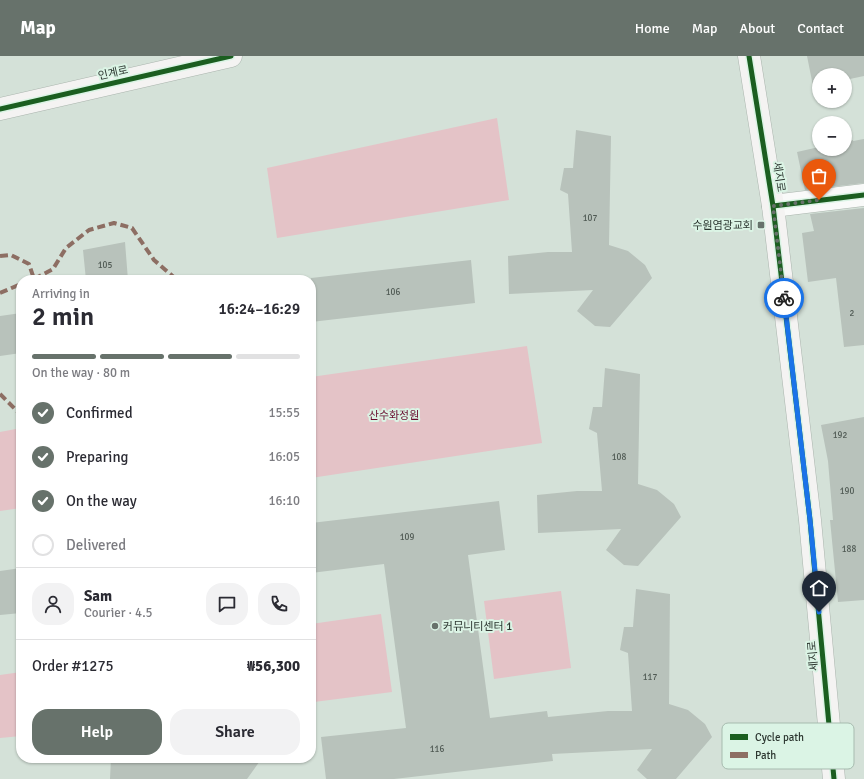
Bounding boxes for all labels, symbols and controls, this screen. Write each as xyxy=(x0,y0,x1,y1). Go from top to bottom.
text: Map xyxy=(20,16,56,40)
text: Home xyxy=(635,20,670,37)
text: Map xyxy=(692,20,717,37)
text: About xyxy=(739,20,775,37)
text: Contact xyxy=(797,20,844,37)
street label: 인계로 xyxy=(97,63,129,83)
map controls xyxy=(812,68,852,156)
button: + xyxy=(812,68,852,108)
button: − xyxy=(812,116,852,156)
pin xyxy=(802,159,836,200)
street label: 세지로 xyxy=(770,161,788,193)
icon: bag xyxy=(808,165,830,187)
house number: 107 xyxy=(583,213,597,224)
place label: 수원염광교회 xyxy=(692,219,753,232)
marker: 수원염광교회 xyxy=(756,220,766,230)
house number: 105 xyxy=(98,260,112,271)
courier xyxy=(764,278,804,318)
text: Arriving in xyxy=(32,286,90,302)
house number: 106 xyxy=(386,287,400,298)
icon: bike xyxy=(773,287,795,309)
text: 16:24–16:29 xyxy=(219,300,300,318)
text: 2 min xyxy=(32,301,94,333)
house number: 2 xyxy=(850,308,855,319)
text: On the way · 80 m xyxy=(32,365,130,381)
icon: check xyxy=(32,402,54,424)
text: Confirmed xyxy=(66,404,133,422)
text: 15:55 xyxy=(268,405,300,421)
park label: 산수화정원 xyxy=(369,409,419,422)
house number: 192 xyxy=(833,430,847,441)
icon: check xyxy=(32,446,54,468)
text: Preparing xyxy=(66,448,129,466)
text: 16:05 xyxy=(268,449,300,465)
house number: 108 xyxy=(612,452,626,463)
house number: 190 xyxy=(840,486,854,497)
icon: check xyxy=(32,490,54,512)
text: On the way xyxy=(66,492,137,510)
text: 16:10 xyxy=(268,493,300,509)
house number: 109 xyxy=(400,532,414,543)
text: Delivered xyxy=(66,536,126,554)
house number: 188 xyxy=(842,544,856,555)
pin xyxy=(802,571,836,612)
icon: home xyxy=(808,577,830,599)
button: person xyxy=(32,583,74,625)
button: chat xyxy=(206,583,248,625)
button: phone xyxy=(258,583,300,625)
text: Sam xyxy=(84,587,112,605)
text: Courier · 4.5 xyxy=(84,605,153,621)
place label: 커뮤니티센터 1 xyxy=(443,620,512,633)
marker: 커뮤니티센터 1 xyxy=(430,621,440,631)
street label: 세지로 xyxy=(805,640,821,672)
text: Order #1275 xyxy=(32,657,114,675)
text: ₩56,300 xyxy=(247,657,300,675)
house number: 117 xyxy=(643,672,657,683)
button: Help xyxy=(32,709,162,755)
button: Share xyxy=(170,709,300,755)
legend xyxy=(722,723,854,769)
text: Cycle path xyxy=(755,731,804,744)
house number: 116 xyxy=(430,744,444,755)
text: Path xyxy=(755,749,776,762)

